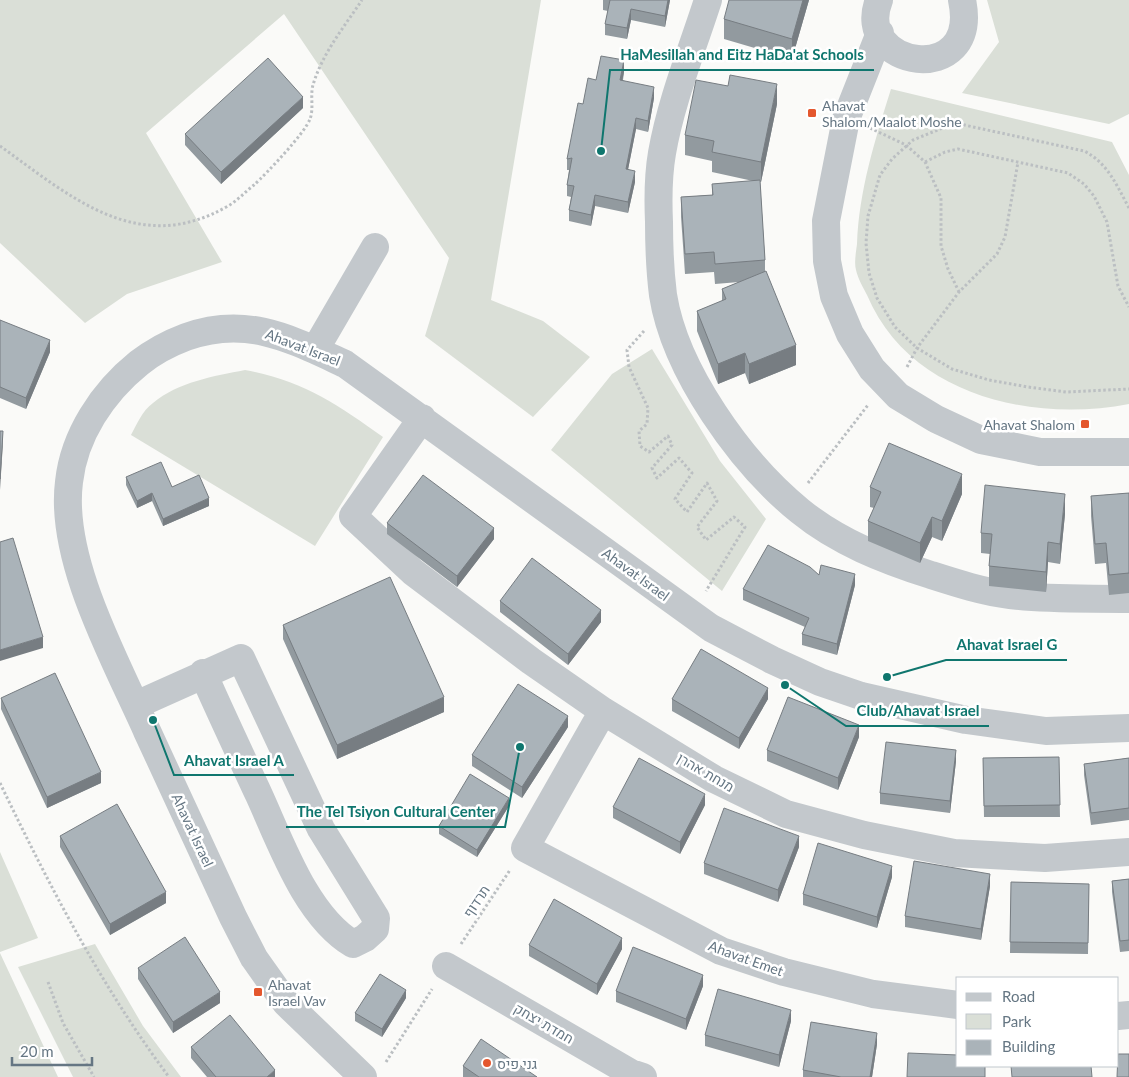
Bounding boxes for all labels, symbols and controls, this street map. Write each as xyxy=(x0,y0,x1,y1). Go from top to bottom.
callout: HaMesillah and Eitz HaDa'at Schools xyxy=(610,40,874,70)
text: HaMesillah and Eitz HaDa'at Schools xyxy=(620,45,864,63)
place label: Ahavat Shalom/Maalot Moshe xyxy=(822,97,962,130)
marker: Ahavat Shalom/Maalot Moshe xyxy=(806,107,818,119)
street label: Ahavat Israel xyxy=(263,325,343,369)
place label: Ahavat Shalom xyxy=(983,416,1075,433)
marker: Ahavat Shalom xyxy=(1079,418,1091,430)
street label: Ahavat Israel xyxy=(599,544,673,604)
callout: Ahavat Israel G xyxy=(946,630,1067,660)
text: Ahavat Israel G xyxy=(956,635,1058,653)
callout: Club/Ahavat Israel xyxy=(846,696,989,726)
text: Club/Ahavat Israel xyxy=(857,701,979,719)
callout: Ahavat Israel A xyxy=(174,745,294,775)
street label: מנחת אהרן xyxy=(675,749,737,795)
text: Ahavat Israel A xyxy=(183,751,285,769)
street label: Ahavat Israel xyxy=(169,791,217,869)
callout: The Tel Tsiyon Cultural Center xyxy=(286,797,505,827)
text: The Tel Tsiyon Cultural Center xyxy=(297,802,496,820)
street label: תרדוף xyxy=(459,882,493,920)
street label: Ahavat Emet xyxy=(706,937,786,979)
place label: Ahavat Israel Vav xyxy=(268,976,327,1009)
legend xyxy=(956,977,1119,1067)
marker: Ahavat Israel Vav xyxy=(252,986,264,998)
text: Road xyxy=(1002,987,1035,1005)
street label: חמדת יצחק xyxy=(511,999,577,1047)
text: Park xyxy=(1002,1012,1032,1030)
scale bar xyxy=(12,1034,92,1066)
text: Building xyxy=(1002,1037,1055,1055)
text: 20 m xyxy=(20,1042,54,1060)
place label: גני פיס xyxy=(497,1055,537,1072)
marker: גני פיס xyxy=(481,1057,493,1069)

